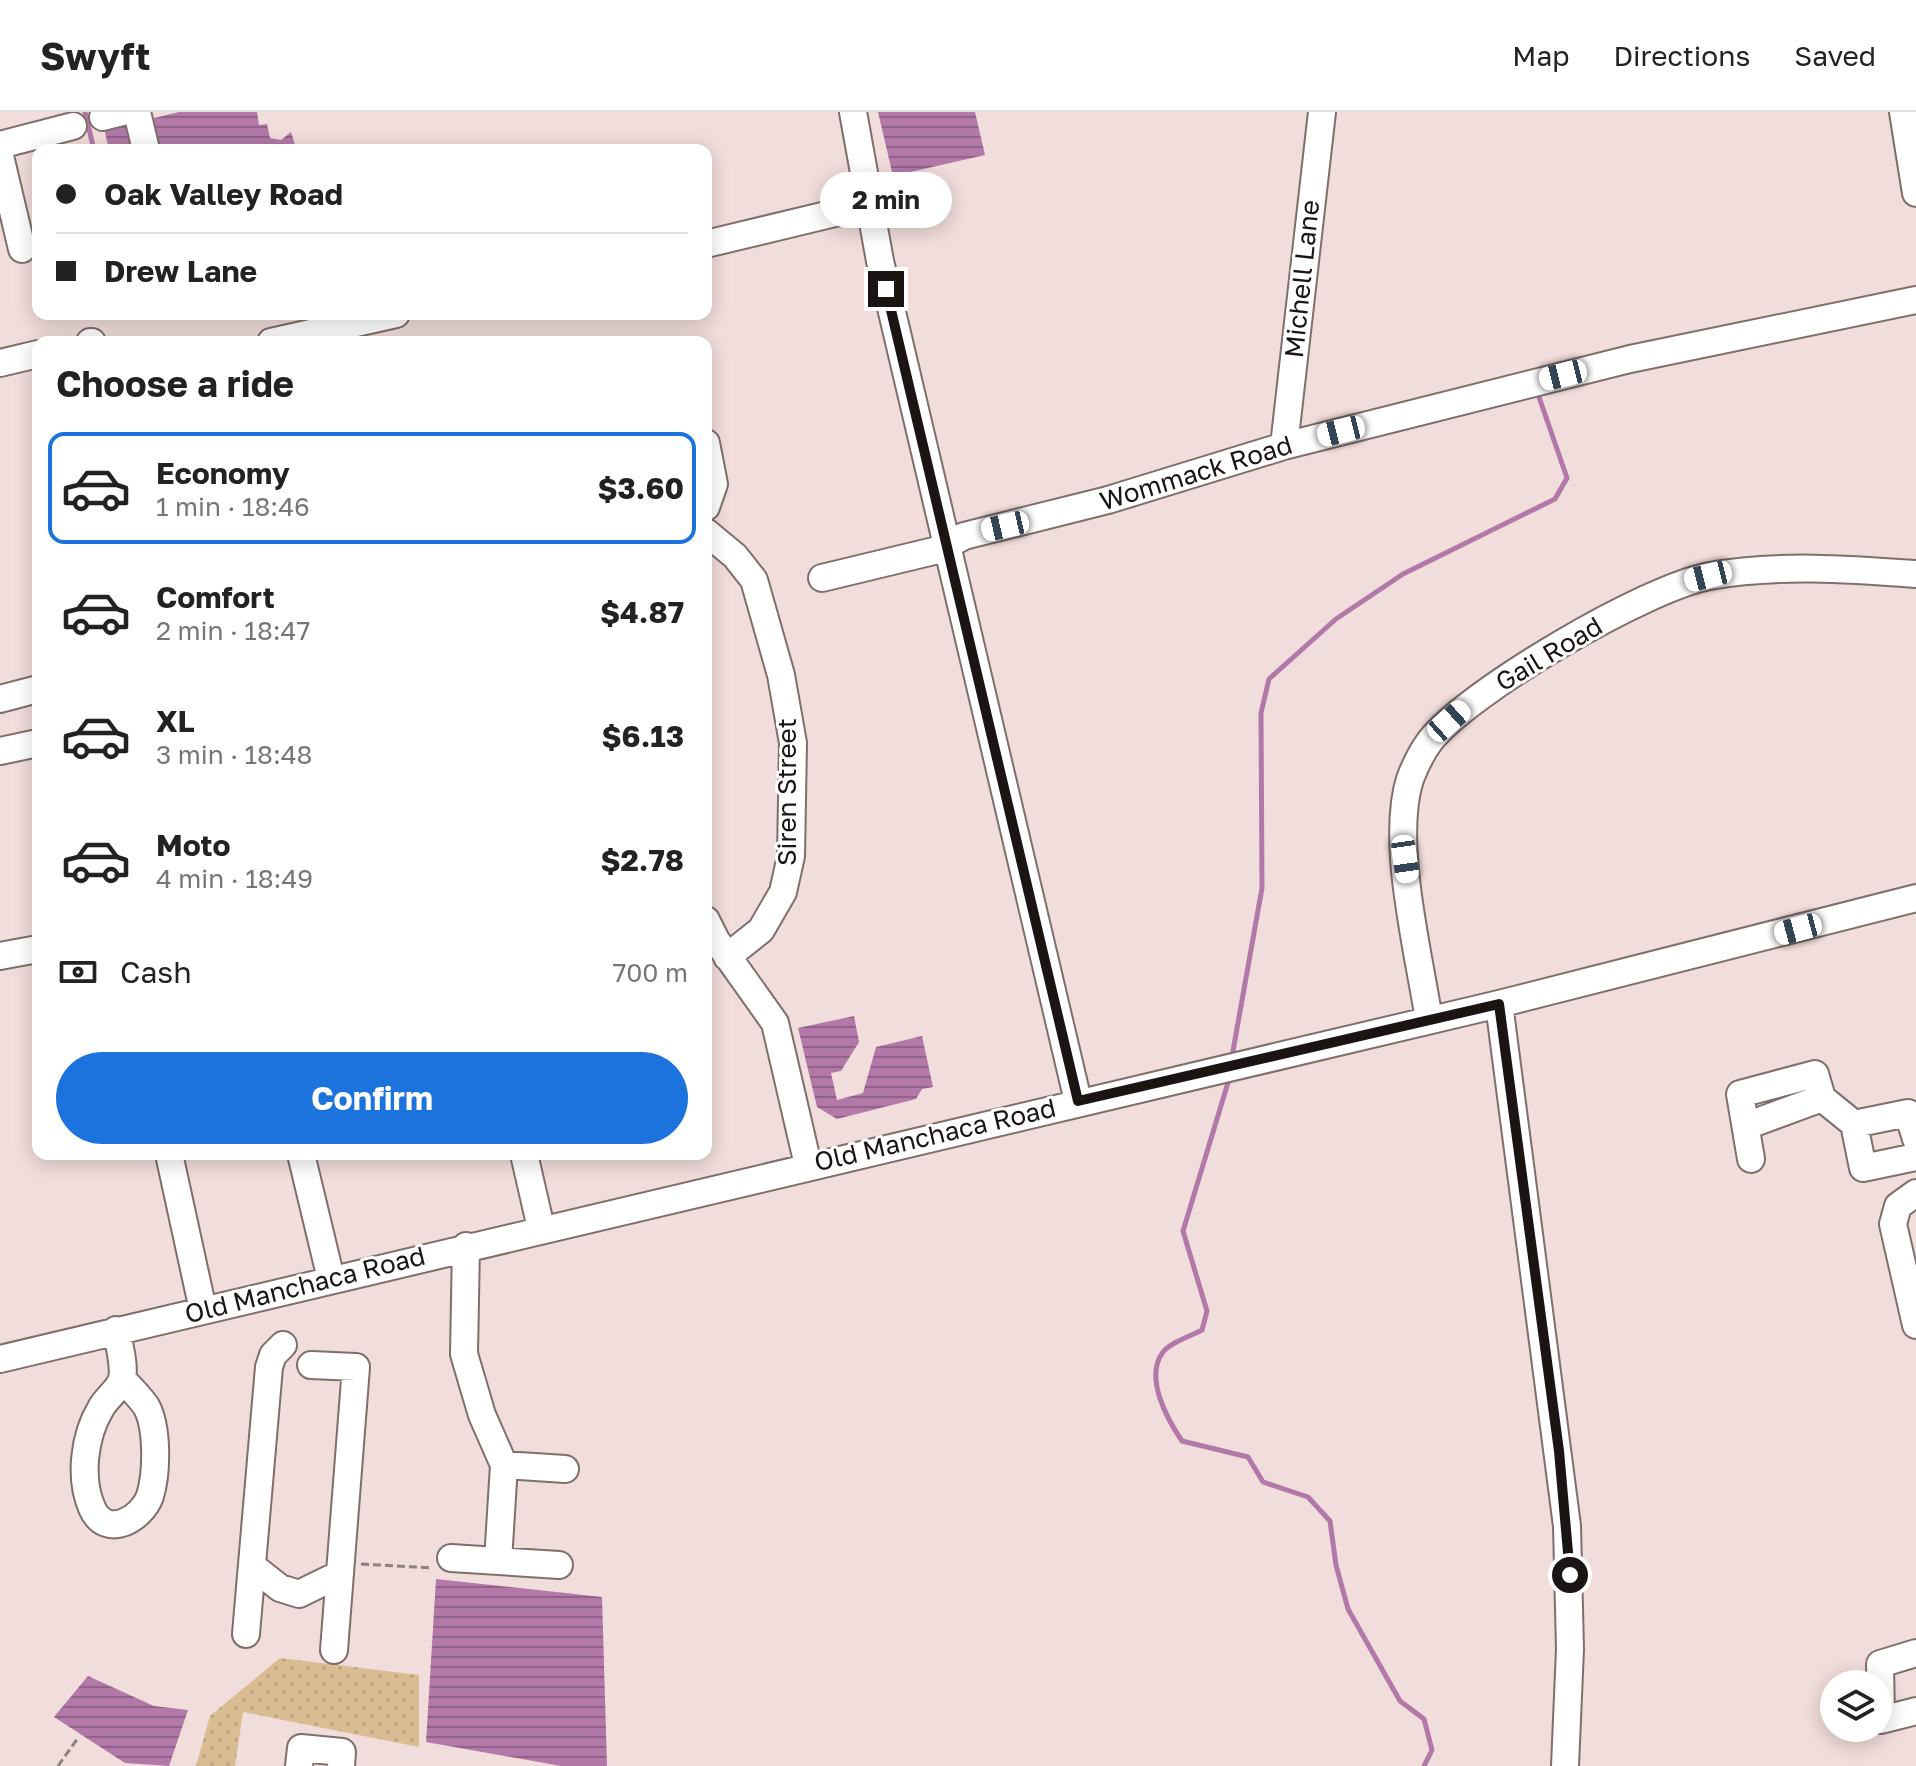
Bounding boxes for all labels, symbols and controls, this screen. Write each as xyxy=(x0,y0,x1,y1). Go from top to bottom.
text: Swyft xyxy=(40,33,150,78)
text: Map xyxy=(1512,39,1569,72)
text: Directions xyxy=(1613,39,1750,72)
text: Saved xyxy=(1794,39,1876,72)
callout: 2 min xyxy=(820,173,952,229)
text: Oak Valley Road xyxy=(104,176,343,212)
text: 2 min xyxy=(852,184,920,215)
street label: Michell Lane xyxy=(1278,198,1325,359)
text: Drew Lane xyxy=(104,253,257,289)
route end xyxy=(868,271,904,307)
car xyxy=(1537,358,1589,392)
text: Choose a ride xyxy=(56,362,294,405)
car xyxy=(1315,414,1367,448)
street label: Wommack Road xyxy=(1096,429,1296,516)
icon: car xyxy=(60,452,132,524)
text: Economy xyxy=(156,455,290,491)
text: $3.60 xyxy=(597,470,684,506)
text: 1 min · 18:46 xyxy=(156,491,310,522)
car xyxy=(979,509,1031,543)
car xyxy=(1682,559,1734,593)
icon: car xyxy=(60,576,132,648)
text: Comfort xyxy=(156,579,275,615)
text: $4.87 xyxy=(600,594,684,630)
street label: Gail Road xyxy=(1490,610,1608,697)
text: 2 min · 18:47 xyxy=(156,615,310,646)
car xyxy=(1423,696,1475,746)
icon: car xyxy=(60,700,132,772)
text: XL xyxy=(156,703,195,739)
text: $6.13 xyxy=(602,718,684,754)
street label: Siren Street xyxy=(771,718,802,866)
text: 3 min · 18:48 xyxy=(156,739,312,770)
icon: car xyxy=(60,824,132,896)
text: Moto xyxy=(156,827,231,863)
car xyxy=(1390,834,1420,884)
text: $2.78 xyxy=(600,842,684,878)
text: 4 min · 18:49 xyxy=(156,863,313,894)
car xyxy=(1772,911,1824,947)
icon: cash xyxy=(56,950,100,994)
text: Cash xyxy=(120,954,192,990)
text: 700 m xyxy=(612,957,688,988)
button: Confirm xyxy=(56,1052,688,1144)
street label: Old Manchaca Road xyxy=(811,1092,1059,1177)
street label: Old Manchaca Road xyxy=(181,1240,428,1329)
route start xyxy=(1552,1557,1588,1593)
map controls xyxy=(1820,1670,1892,1742)
button: layers xyxy=(1820,1670,1892,1742)

